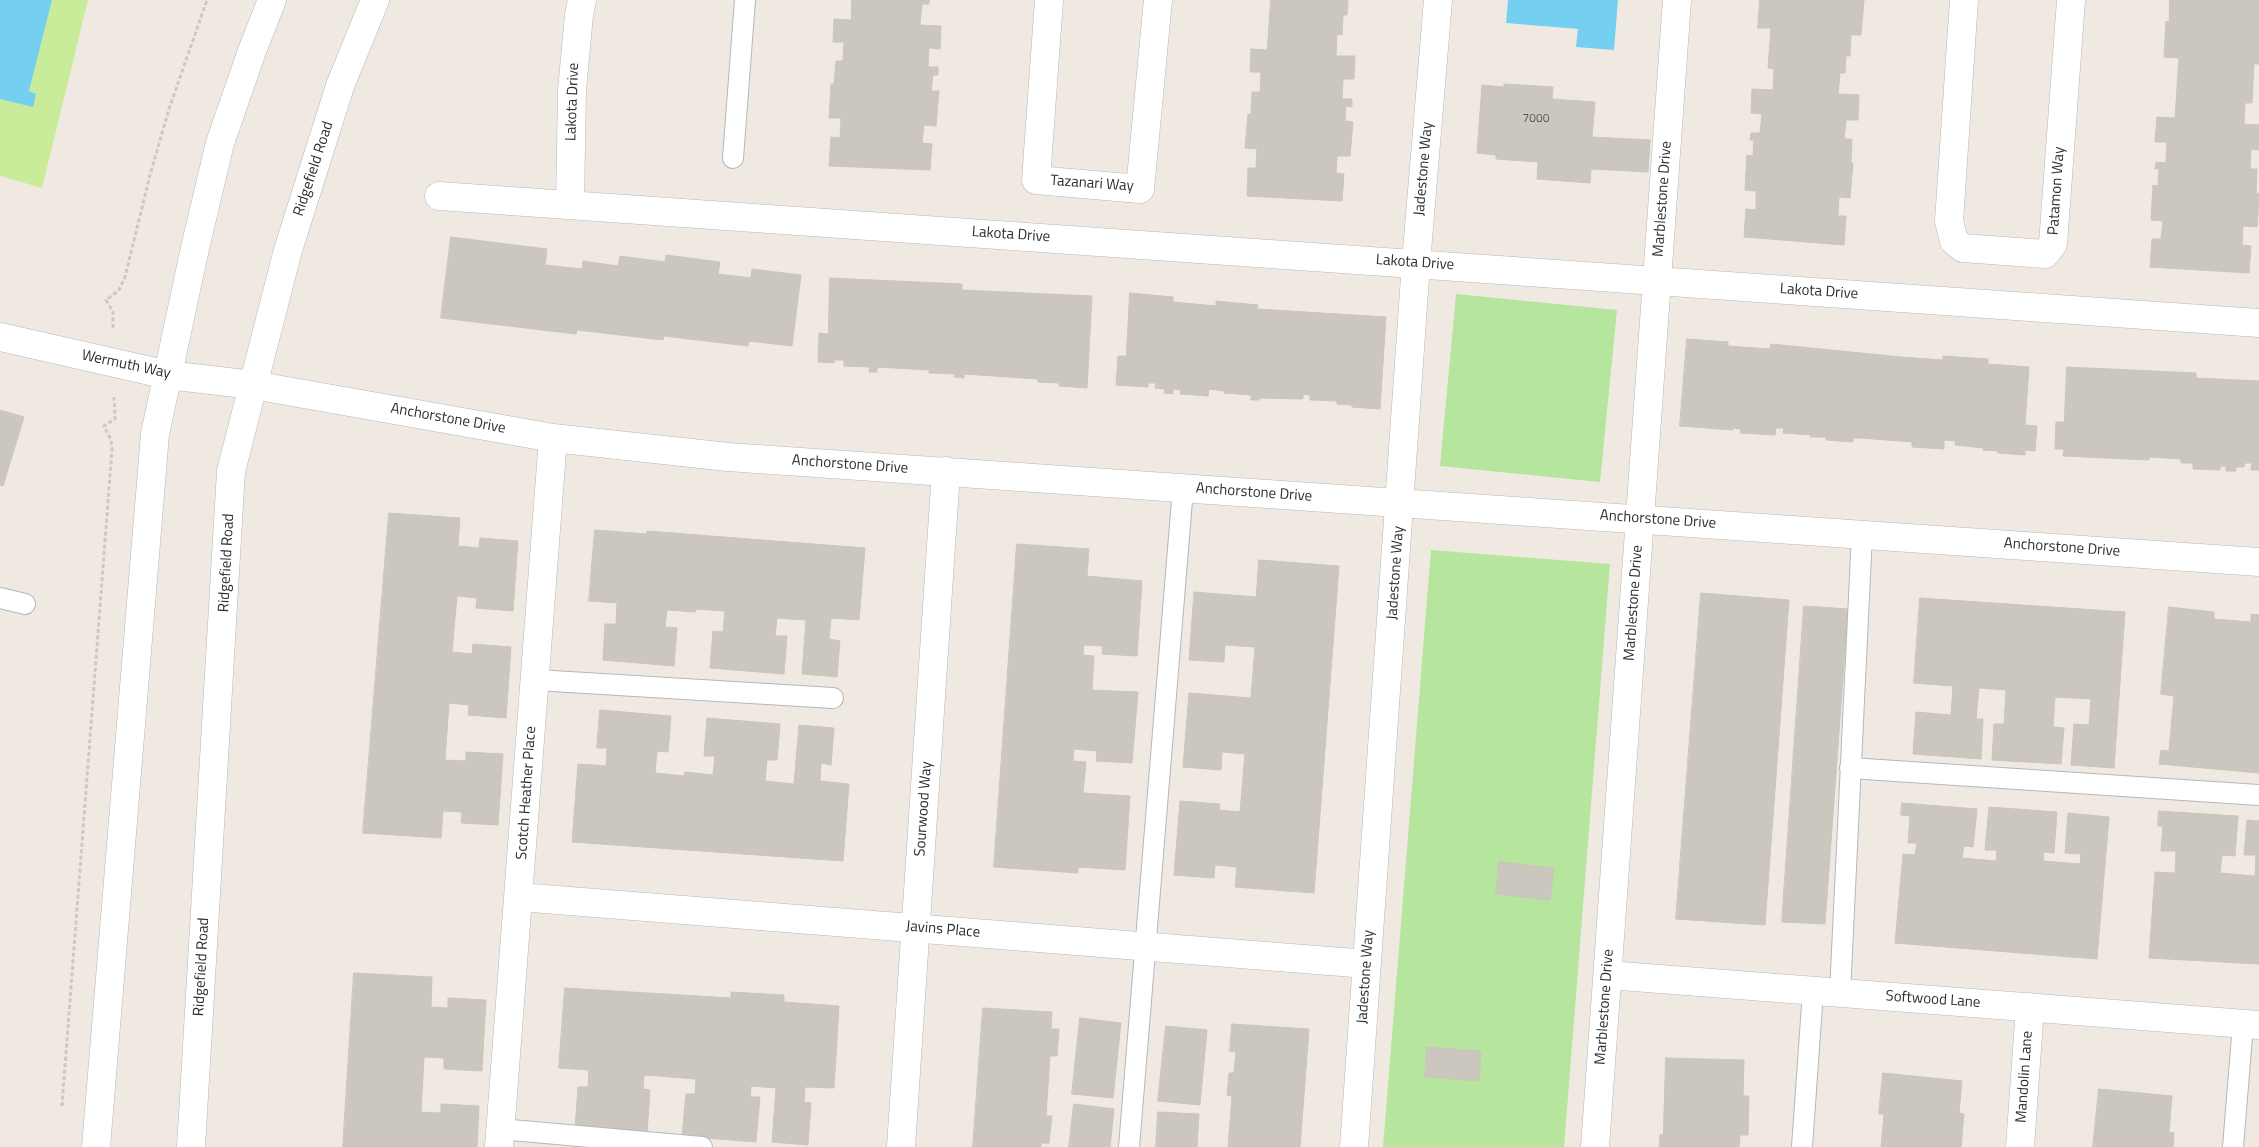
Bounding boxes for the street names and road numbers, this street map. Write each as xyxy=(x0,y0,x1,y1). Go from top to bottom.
street label: Lakota Drive xyxy=(563,62,583,142)
street label: Ridgefield Road xyxy=(290,119,338,219)
street label: Jadestone Way xyxy=(1411,121,1437,217)
street label: Marblestone Drive xyxy=(1650,140,1676,258)
street label: Patamon Way xyxy=(2045,146,2069,236)
street label: Tazanari Way xyxy=(1050,172,1134,196)
street label: Lakota Drive xyxy=(971,223,1051,247)
street label: Lakota Drive xyxy=(1375,251,1455,275)
street label: Lakota Drive xyxy=(1779,280,1859,304)
street label: Wermuth Way xyxy=(80,347,172,383)
street label: Anchorstone Drive xyxy=(389,400,507,438)
street label: Anchorstone Drive xyxy=(791,452,909,478)
street label: Anchorstone Drive xyxy=(1195,480,1313,506)
street label: Anchorstone Drive xyxy=(1599,507,1717,533)
street label: Ridgefield Road xyxy=(215,513,239,613)
street label: Jadestone Way xyxy=(1384,525,1408,621)
street label: Anchorstone Drive xyxy=(2003,535,2121,561)
street label: Marblestone Drive xyxy=(1621,544,1647,662)
street label: Scotch Heather Place xyxy=(513,726,541,860)
street label: Sourwood Way xyxy=(912,761,936,857)
street label: Ridgefield Road xyxy=(190,917,214,1017)
street label: Javins Place xyxy=(905,918,981,942)
street label: Jadestone Way xyxy=(1354,929,1378,1025)
street label: Marblestone Drive xyxy=(1592,948,1618,1066)
street label: Softwood Lane xyxy=(1885,988,1981,1012)
street label: Mandolin Lane xyxy=(2013,1030,2037,1124)

